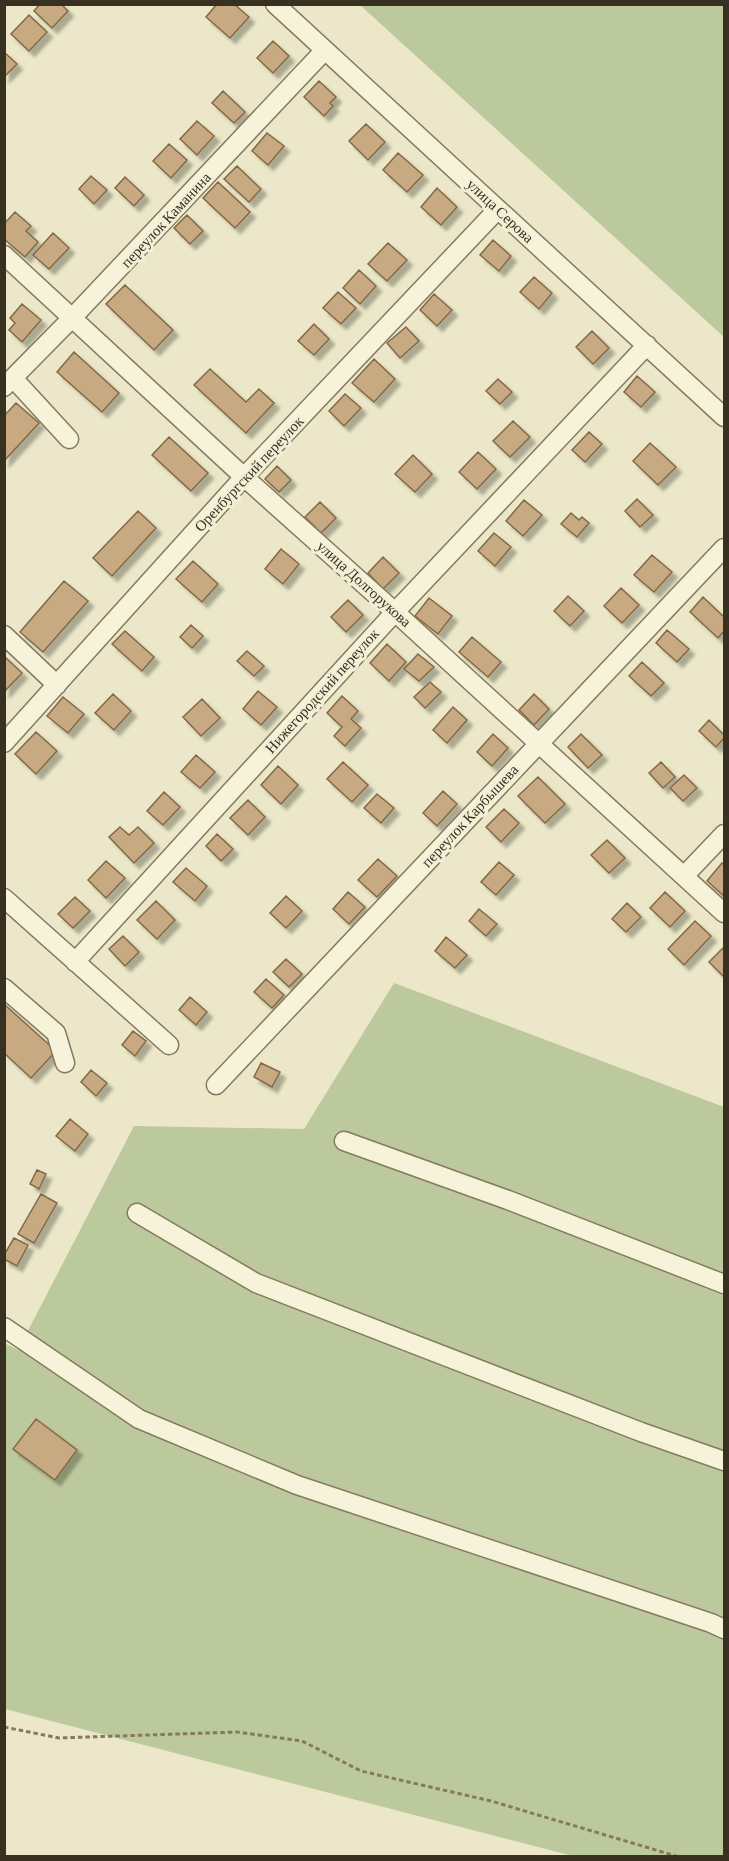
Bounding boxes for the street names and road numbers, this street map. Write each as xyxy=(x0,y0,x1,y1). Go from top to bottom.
street label: переулок Каманина xyxy=(118,169,214,271)
street label: улица Серова xyxy=(463,176,537,246)
street label: Оренбургский переулок xyxy=(191,413,307,535)
street label: улица Долгорукова xyxy=(314,538,414,630)
street label: Нижегородский переулок xyxy=(262,625,382,756)
street label: переулок Карбышева xyxy=(419,761,522,870)

